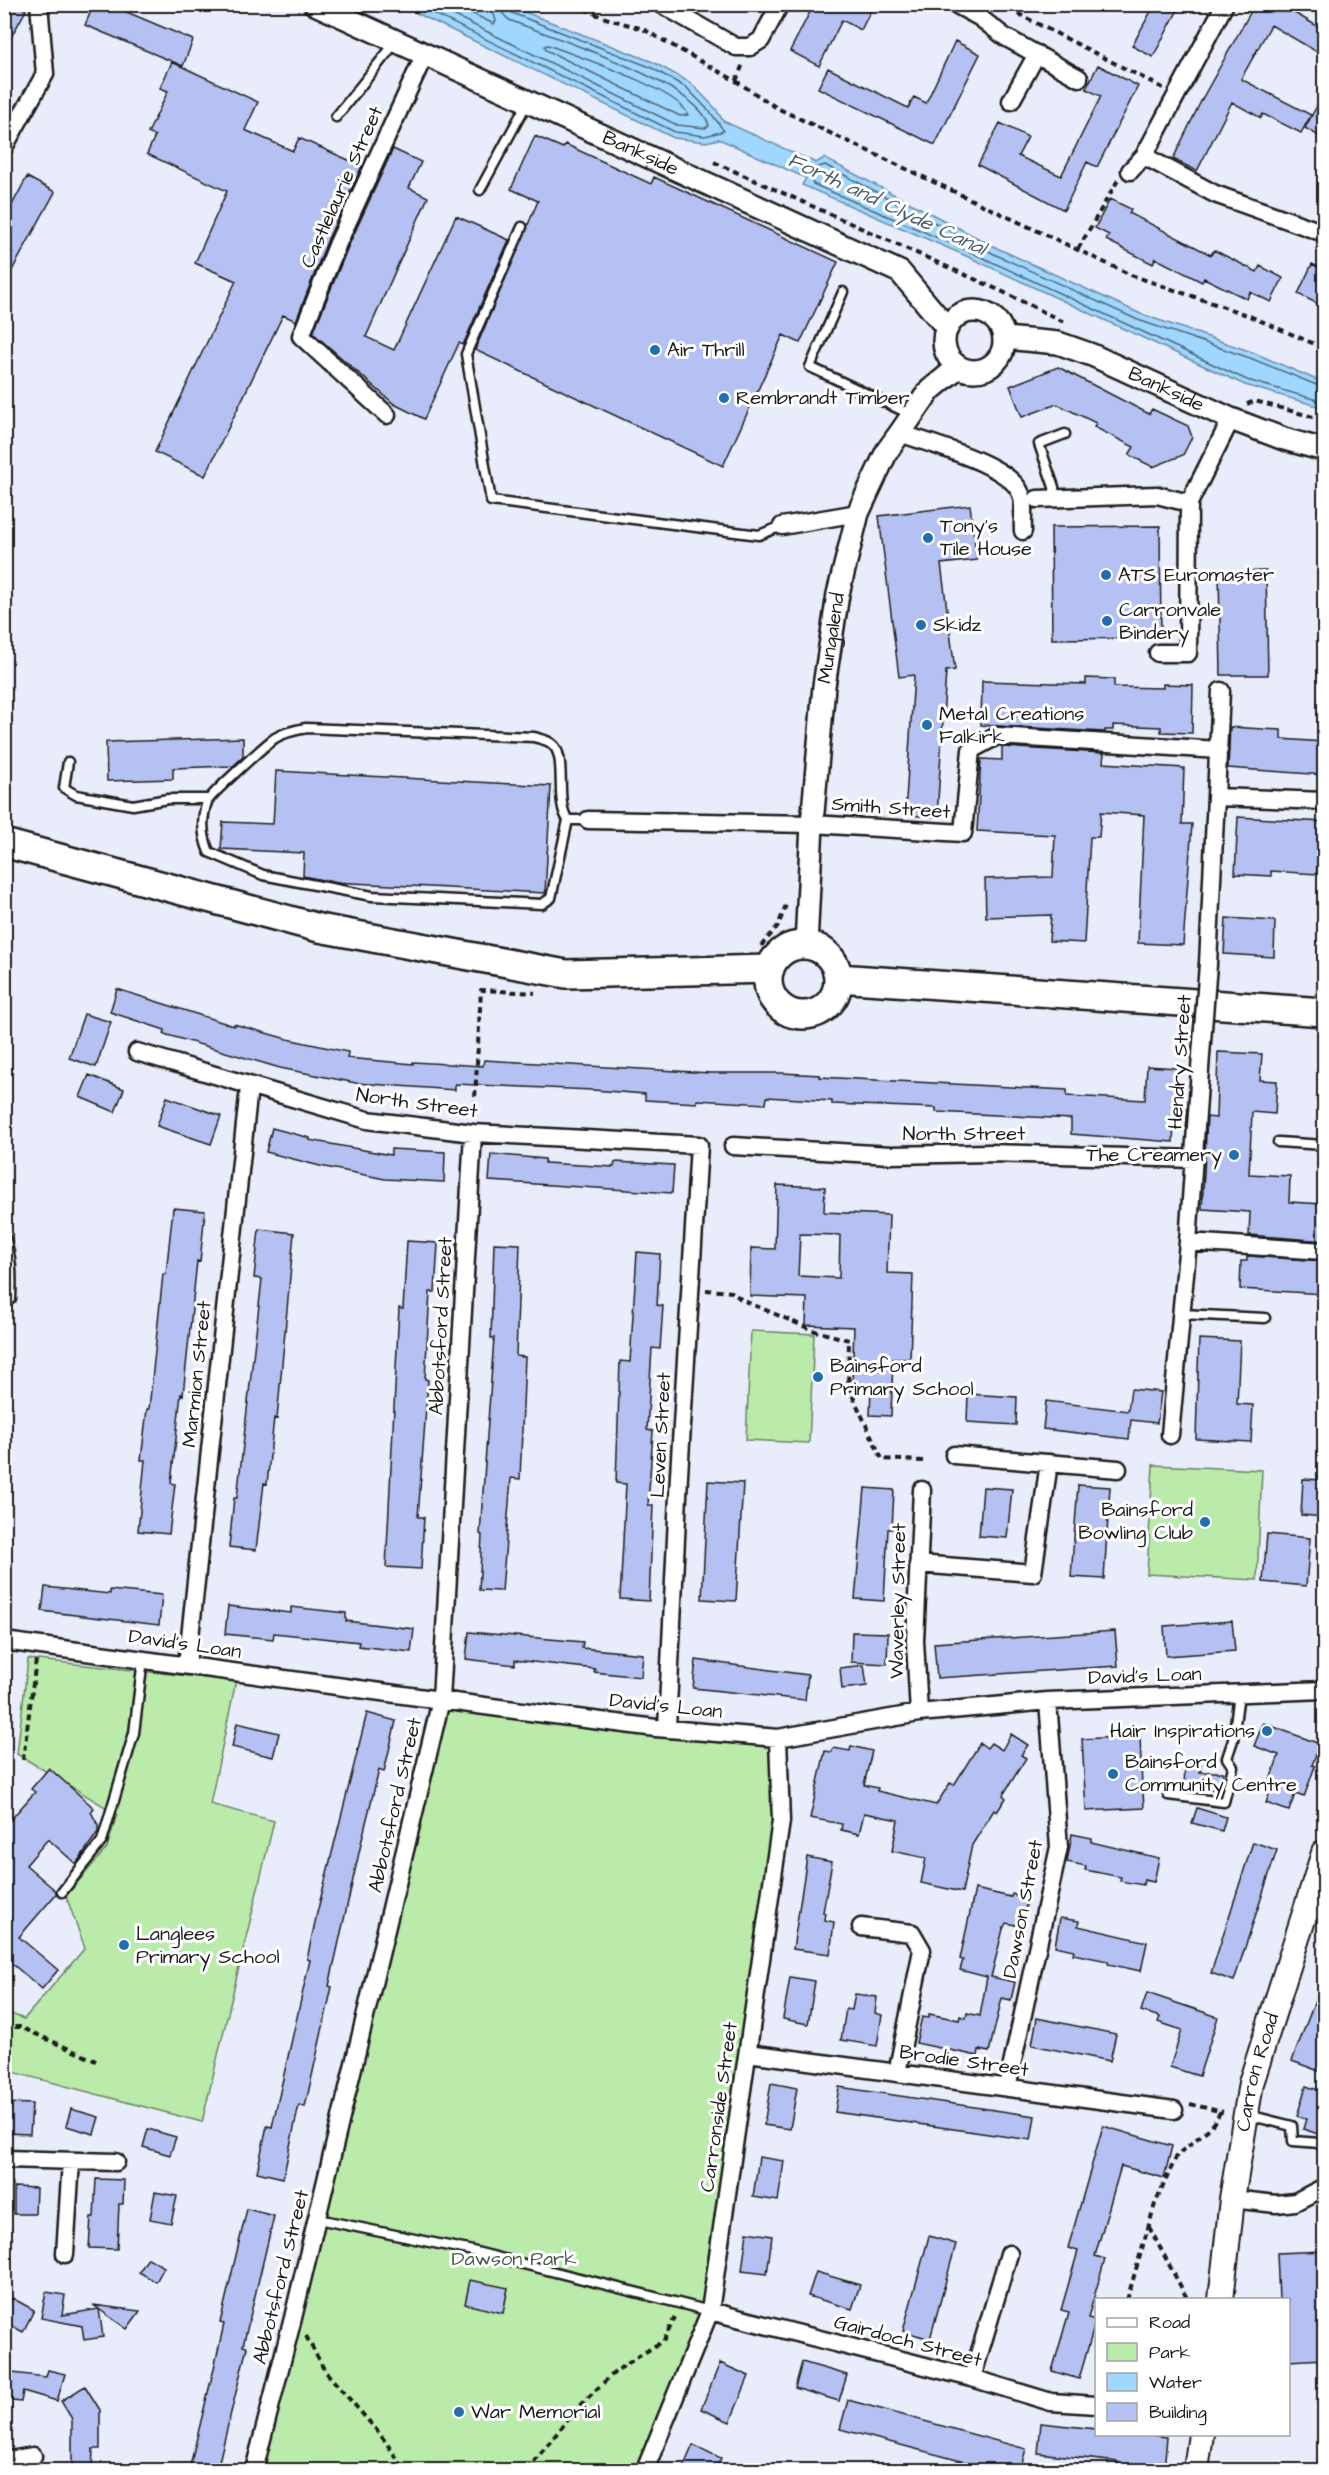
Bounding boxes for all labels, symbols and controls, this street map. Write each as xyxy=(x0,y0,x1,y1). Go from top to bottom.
street label: Castlelaurie Street xyxy=(294,102,390,272)
street label: Bankside xyxy=(598,124,683,183)
water label: Forth and Clyde Canal xyxy=(783,145,993,265)
place label: Air Thrill xyxy=(667,336,745,364)
marker: Air Thrill xyxy=(648,343,662,357)
street label: Bankside xyxy=(1124,360,1209,419)
place label: Rembrandt Timber xyxy=(736,384,910,412)
marker: Rembrandt Timber xyxy=(717,391,731,405)
place label: Tony's Tile House xyxy=(940,512,1032,563)
marker: Tony's Tile House xyxy=(921,531,935,545)
place label: ATS Euromaster xyxy=(1118,561,1274,589)
marker: ATS Euromaster xyxy=(1099,568,1113,582)
street label: Mungalend xyxy=(811,591,852,686)
place label: Carronvale Bindery xyxy=(1119,596,1221,648)
place label: Skidz xyxy=(933,611,981,639)
marker: Carronvale Bindery xyxy=(1100,614,1114,628)
marker: Skidz xyxy=(914,618,928,632)
place label: Metal Creations Falkirk xyxy=(939,700,1084,751)
marker: Metal Creations Falkirk xyxy=(920,718,934,732)
street label: Smith Street xyxy=(831,790,951,826)
street label: Hendry Street xyxy=(1161,994,1200,1130)
street label: North Street xyxy=(354,1081,480,1125)
street label: North Street xyxy=(903,1120,1025,1148)
place label: The Creamery xyxy=(1086,1141,1222,1170)
marker: The Creamery xyxy=(1227,1148,1241,1162)
street label: Abbotsford Street xyxy=(422,1236,460,1416)
street label: Marmion Street xyxy=(175,1299,219,1449)
place label: Bainsford Primary School xyxy=(830,1352,974,1404)
marker: Bainsford Primary School xyxy=(811,1370,825,1384)
street label: Leven Street xyxy=(644,1372,678,1498)
place label: Bainsford Bowling Club xyxy=(1078,1496,1193,1548)
marker: Bainsford Bowling Club xyxy=(1198,1515,1212,1529)
street label: Waverley Street xyxy=(883,1523,914,1679)
street label: David's Loan xyxy=(127,1622,243,1666)
street label: David's Loan xyxy=(1088,1660,1202,1692)
street label: David's Loan xyxy=(608,1686,724,1726)
street label: Abbotsford Street xyxy=(361,1715,429,1895)
place label: Hair Inspirations xyxy=(1110,1717,1255,1745)
marker: Hair Inspirations xyxy=(1260,1724,1274,1738)
place label: Bainsford Community Centre xyxy=(1125,1748,1297,1800)
marker: Bainsford Community Centre xyxy=(1106,1767,1120,1781)
street label: Dawson Street xyxy=(996,1837,1050,1981)
place label: Langlees Primary School xyxy=(136,1920,280,1972)
marker: Langlees Primary School xyxy=(117,1938,131,1952)
street label: Carron Road xyxy=(1229,2009,1286,2134)
street label: Carronside Street xyxy=(693,2020,745,2194)
street label: Brodie Street xyxy=(898,2038,1030,2084)
street label: Abbotsford Street xyxy=(246,2187,316,2367)
park label: Dawson Park xyxy=(452,2245,576,2273)
legend xyxy=(1095,2298,1290,2436)
street label: Gairdoch Street xyxy=(831,2308,985,2374)
text: Road xyxy=(1149,2310,1190,2335)
text: Park xyxy=(1149,2340,1191,2365)
text: Water xyxy=(1149,2370,1202,2395)
place label: War Memorial xyxy=(471,2398,601,2426)
text: Building xyxy=(1149,2400,1207,2426)
marker: War Memorial xyxy=(452,2405,466,2419)

